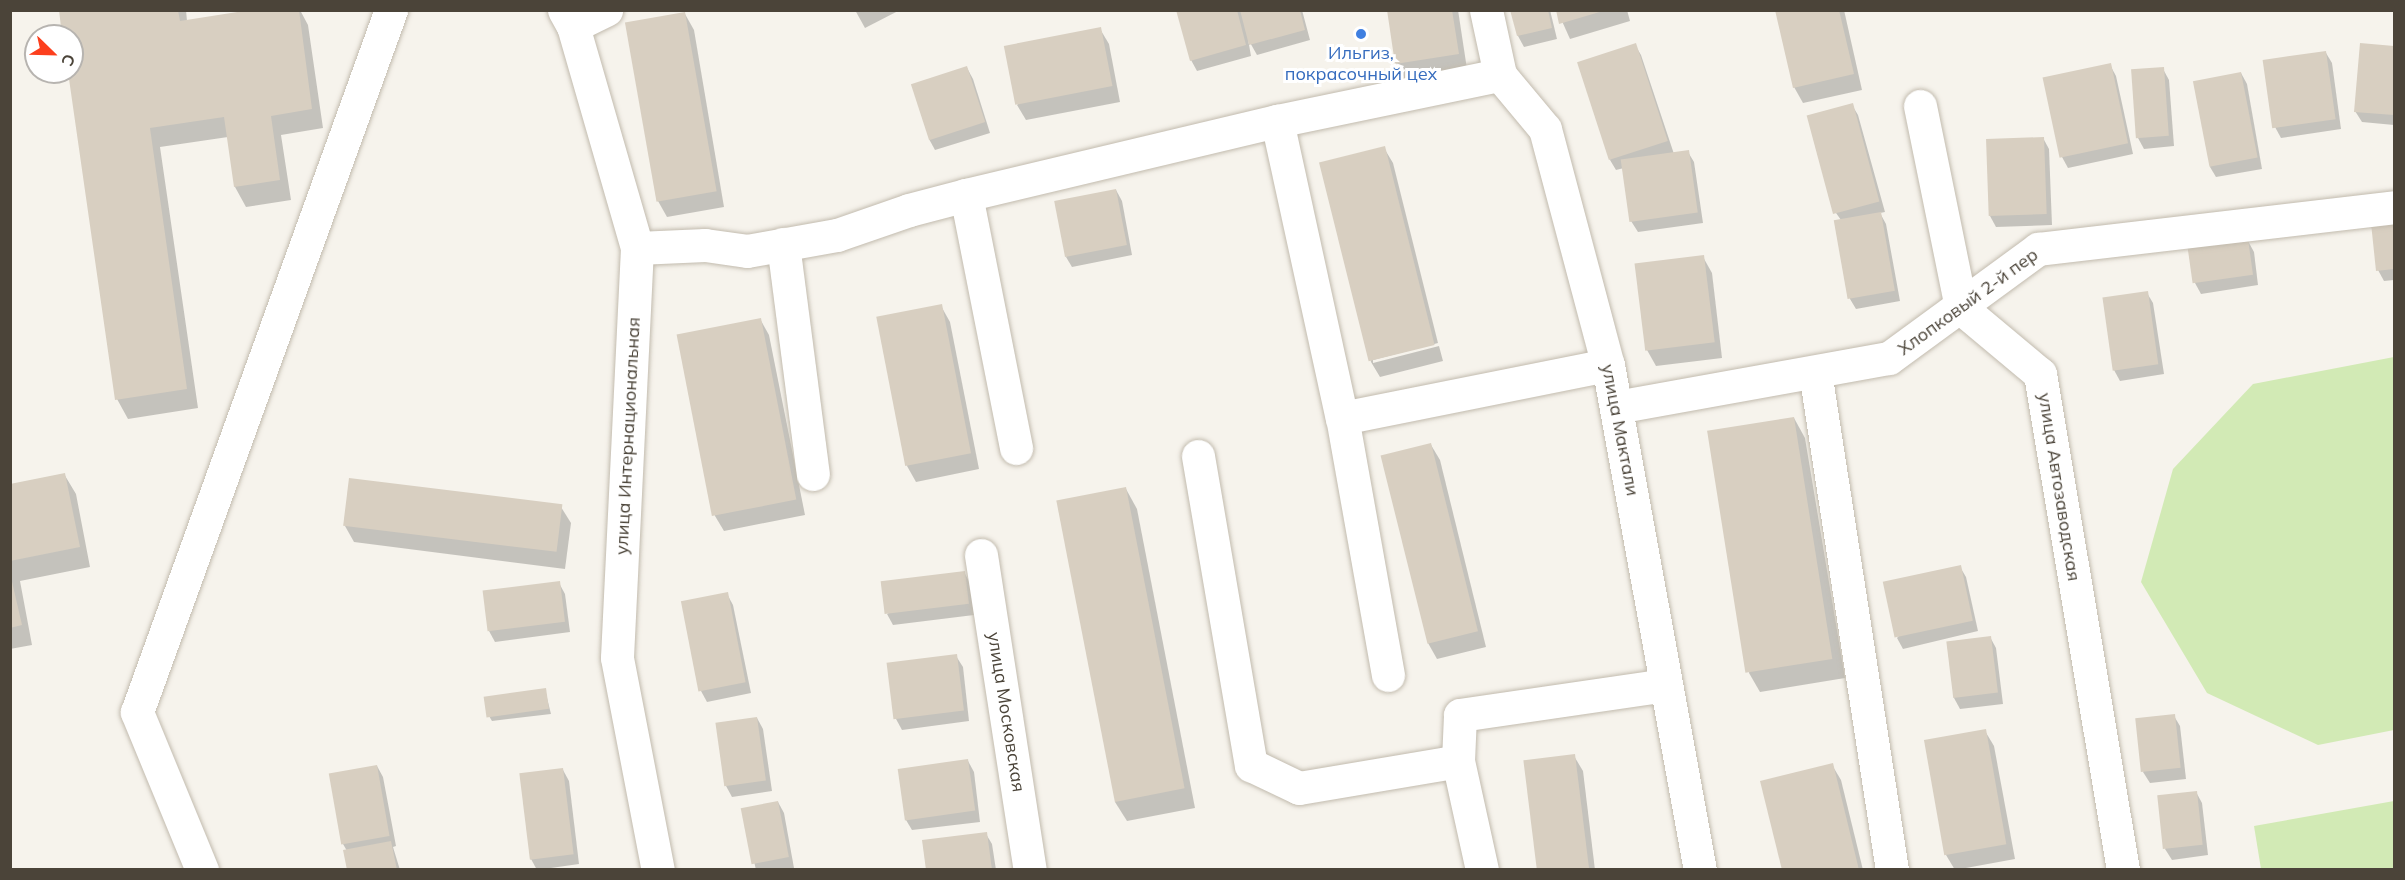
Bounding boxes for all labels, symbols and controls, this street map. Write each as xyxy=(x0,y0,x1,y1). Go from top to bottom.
north arrow xyxy=(24,24,84,84)
marker: Ильгиз, покрасочный цех xyxy=(1354,27,1368,41)
place label: Ильгиз, покрасочный цех xyxy=(1285,43,1437,86)
text: С xyxy=(57,51,80,69)
street label: Хлопковый 2-й пер xyxy=(1894,244,2042,360)
street label: улица Интернациональная xyxy=(611,316,645,556)
street label: улица Мактали xyxy=(1597,362,1643,498)
street label: улица Автозаводская xyxy=(2033,391,2085,583)
street label: улица Московская xyxy=(983,630,1029,794)

